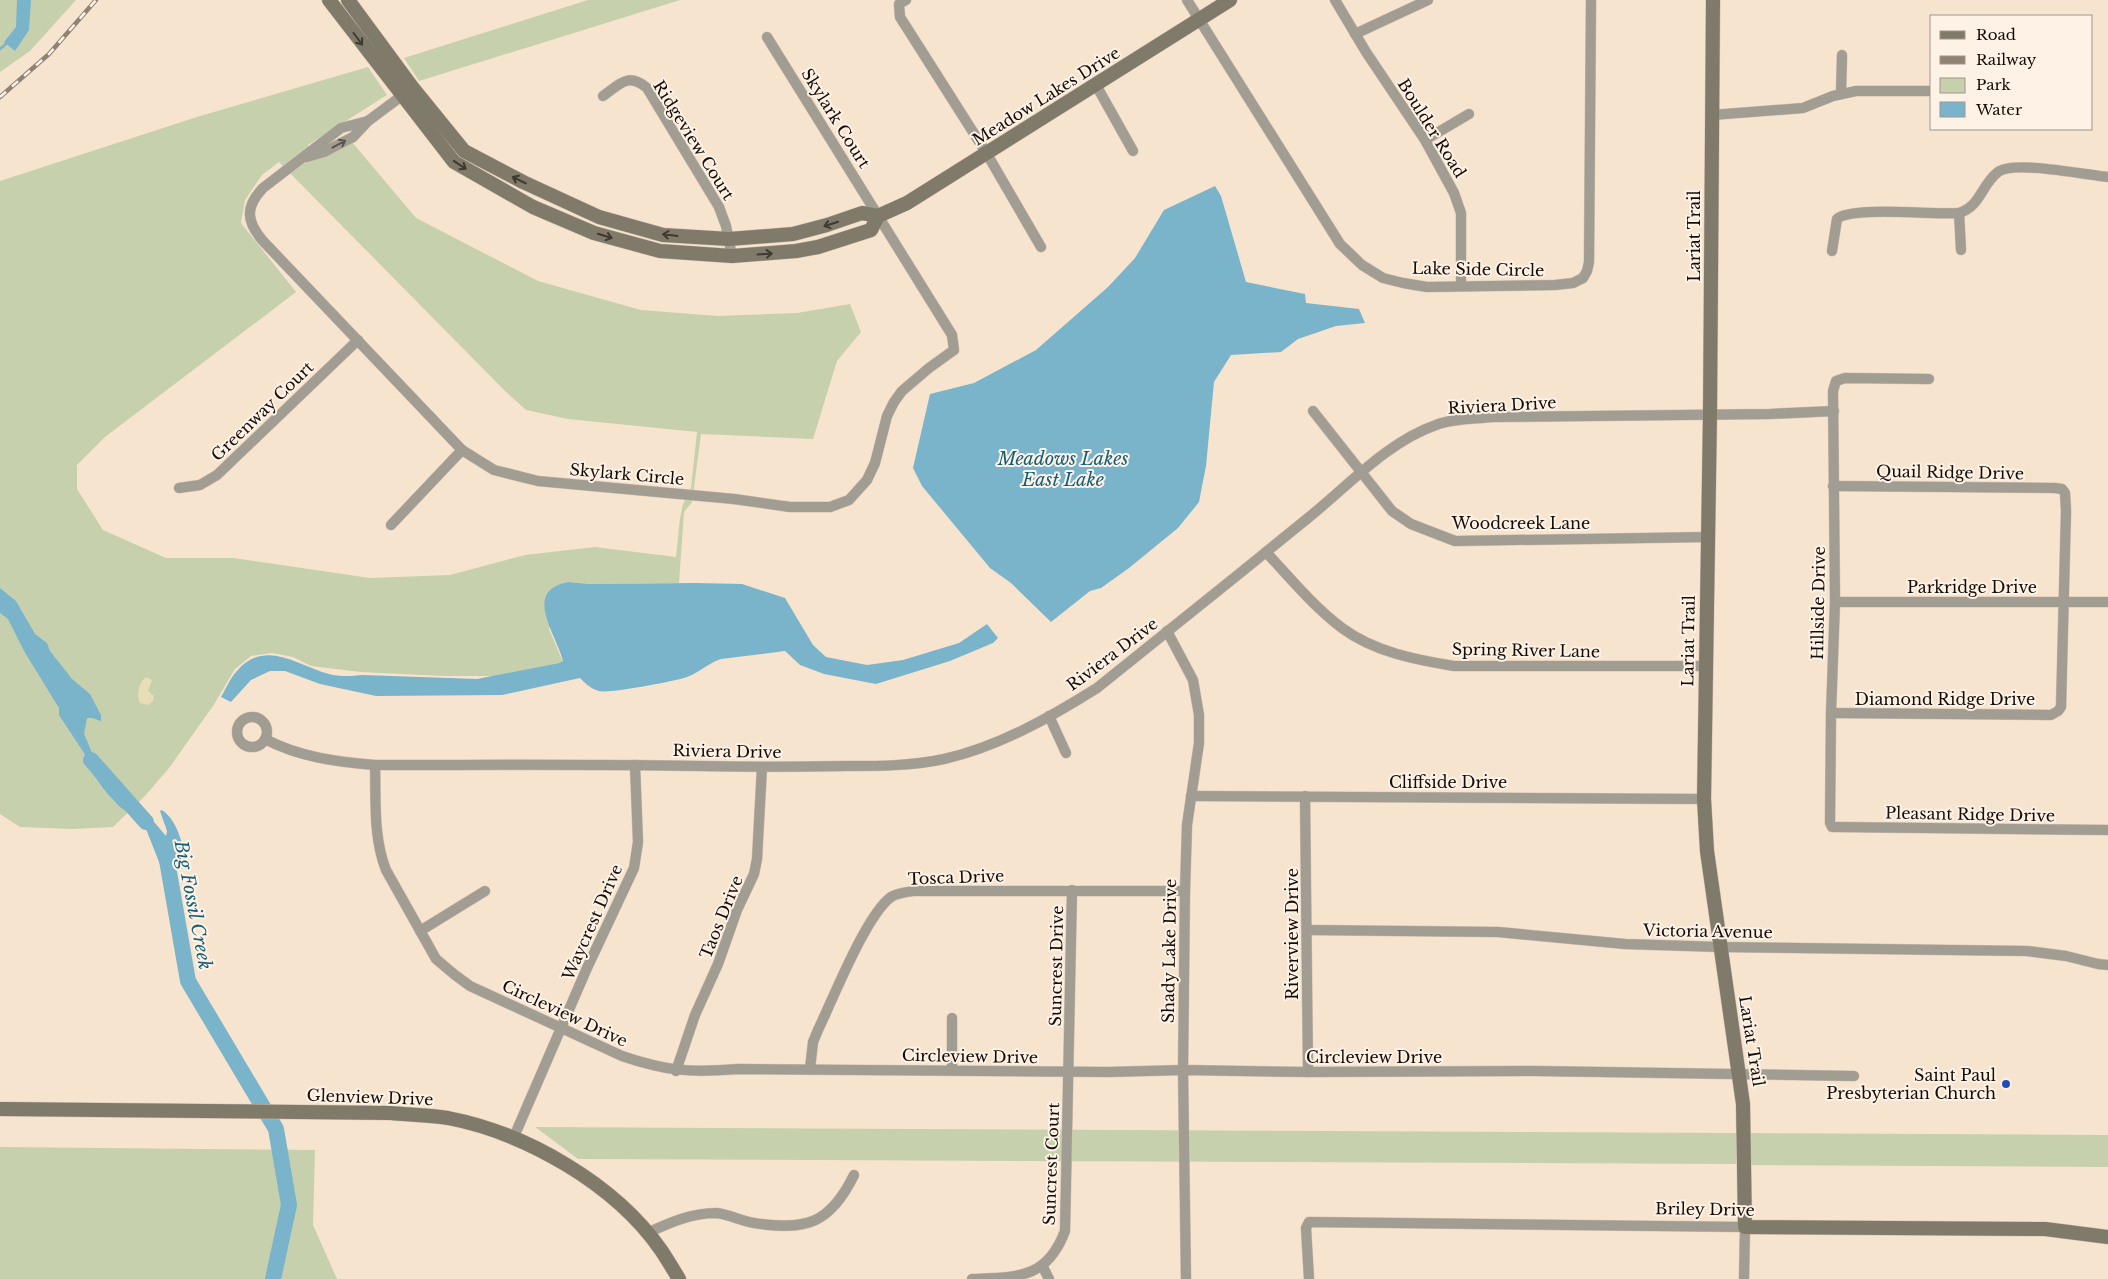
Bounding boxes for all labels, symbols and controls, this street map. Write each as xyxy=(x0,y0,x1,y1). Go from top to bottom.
legend xyxy=(1930,15,2093,130)
text: Road xyxy=(1976,25,2016,44)
one-way arrow xyxy=(352,32,363,45)
street label: Meadow Lakes Drive xyxy=(968,42,1124,150)
text: Railway xyxy=(1976,50,2037,69)
street label: Skylark Court xyxy=(797,64,875,172)
street label: Boulder Road xyxy=(1394,75,1471,181)
text: Park xyxy=(1976,75,2012,94)
street label: Ridgeview Court xyxy=(649,77,739,203)
text: Water xyxy=(1975,100,2023,119)
one-way arrow xyxy=(332,139,347,149)
one-way arrow xyxy=(452,160,466,170)
one-way arrow xyxy=(511,174,526,184)
street label: Lariat Trail xyxy=(1684,190,1704,282)
one-way arrow xyxy=(824,220,839,229)
one-way arrow xyxy=(663,230,679,240)
one-way arrow xyxy=(597,232,613,242)
one-way arrow xyxy=(757,249,773,258)
street label: Lake Side Circle xyxy=(1412,258,1544,280)
street label: Greenway Court xyxy=(207,357,317,465)
street label: Riviera Drive xyxy=(1447,392,1557,418)
water label: Meadows Lakes East Lake xyxy=(997,448,1128,491)
street label: Skylark Circle xyxy=(569,459,685,489)
street label: Quail Ridge Drive xyxy=(1876,461,2024,483)
street label: Woodcreek Lane xyxy=(1451,513,1590,533)
street label: Hillside Drive xyxy=(1807,546,1829,660)
street label: Parkridge Drive xyxy=(1907,577,2037,597)
street label: Lariat Trail xyxy=(1677,595,1699,687)
street label: Riviera Drive xyxy=(1062,613,1162,695)
street label: Spring River Lane xyxy=(1452,639,1600,661)
street label: Diamond Ridge Drive xyxy=(1855,689,2035,709)
street label: Riviera Drive xyxy=(672,740,782,762)
street label: Cliffside Drive xyxy=(1389,772,1507,792)
street label: Pleasant Ridge Drive xyxy=(1885,803,2055,825)
water label: Big Fossil Creek xyxy=(169,838,216,971)
street label: Waycrest Drive xyxy=(557,861,626,984)
street label: Tosca Drive xyxy=(907,865,1005,889)
street label: Riverview Drive xyxy=(1282,868,1302,1000)
street label: Taos Drive xyxy=(695,872,747,962)
street label: Shady Lake Drive xyxy=(1158,879,1180,1023)
street label: Suncrest Drive xyxy=(1045,905,1067,1027)
street label: Victoria Avenue xyxy=(1642,920,1773,942)
street label: Circleview Drive xyxy=(499,975,631,1051)
street label: Lariat Trail xyxy=(1735,994,1769,1088)
street label: Circleview Drive xyxy=(902,1045,1038,1067)
street label: Circleview Drive xyxy=(1306,1047,1442,1067)
place label: Saint Paul Presbyterian Church xyxy=(1826,1065,1996,1103)
marker: Saint Paul Presbyterian Church xyxy=(2000,1078,2012,1090)
street label: Glenview Drive xyxy=(306,1085,434,1109)
street label: Suncrest Court xyxy=(1039,1102,1063,1226)
street label: Briley Drive xyxy=(1655,1198,1755,1220)

